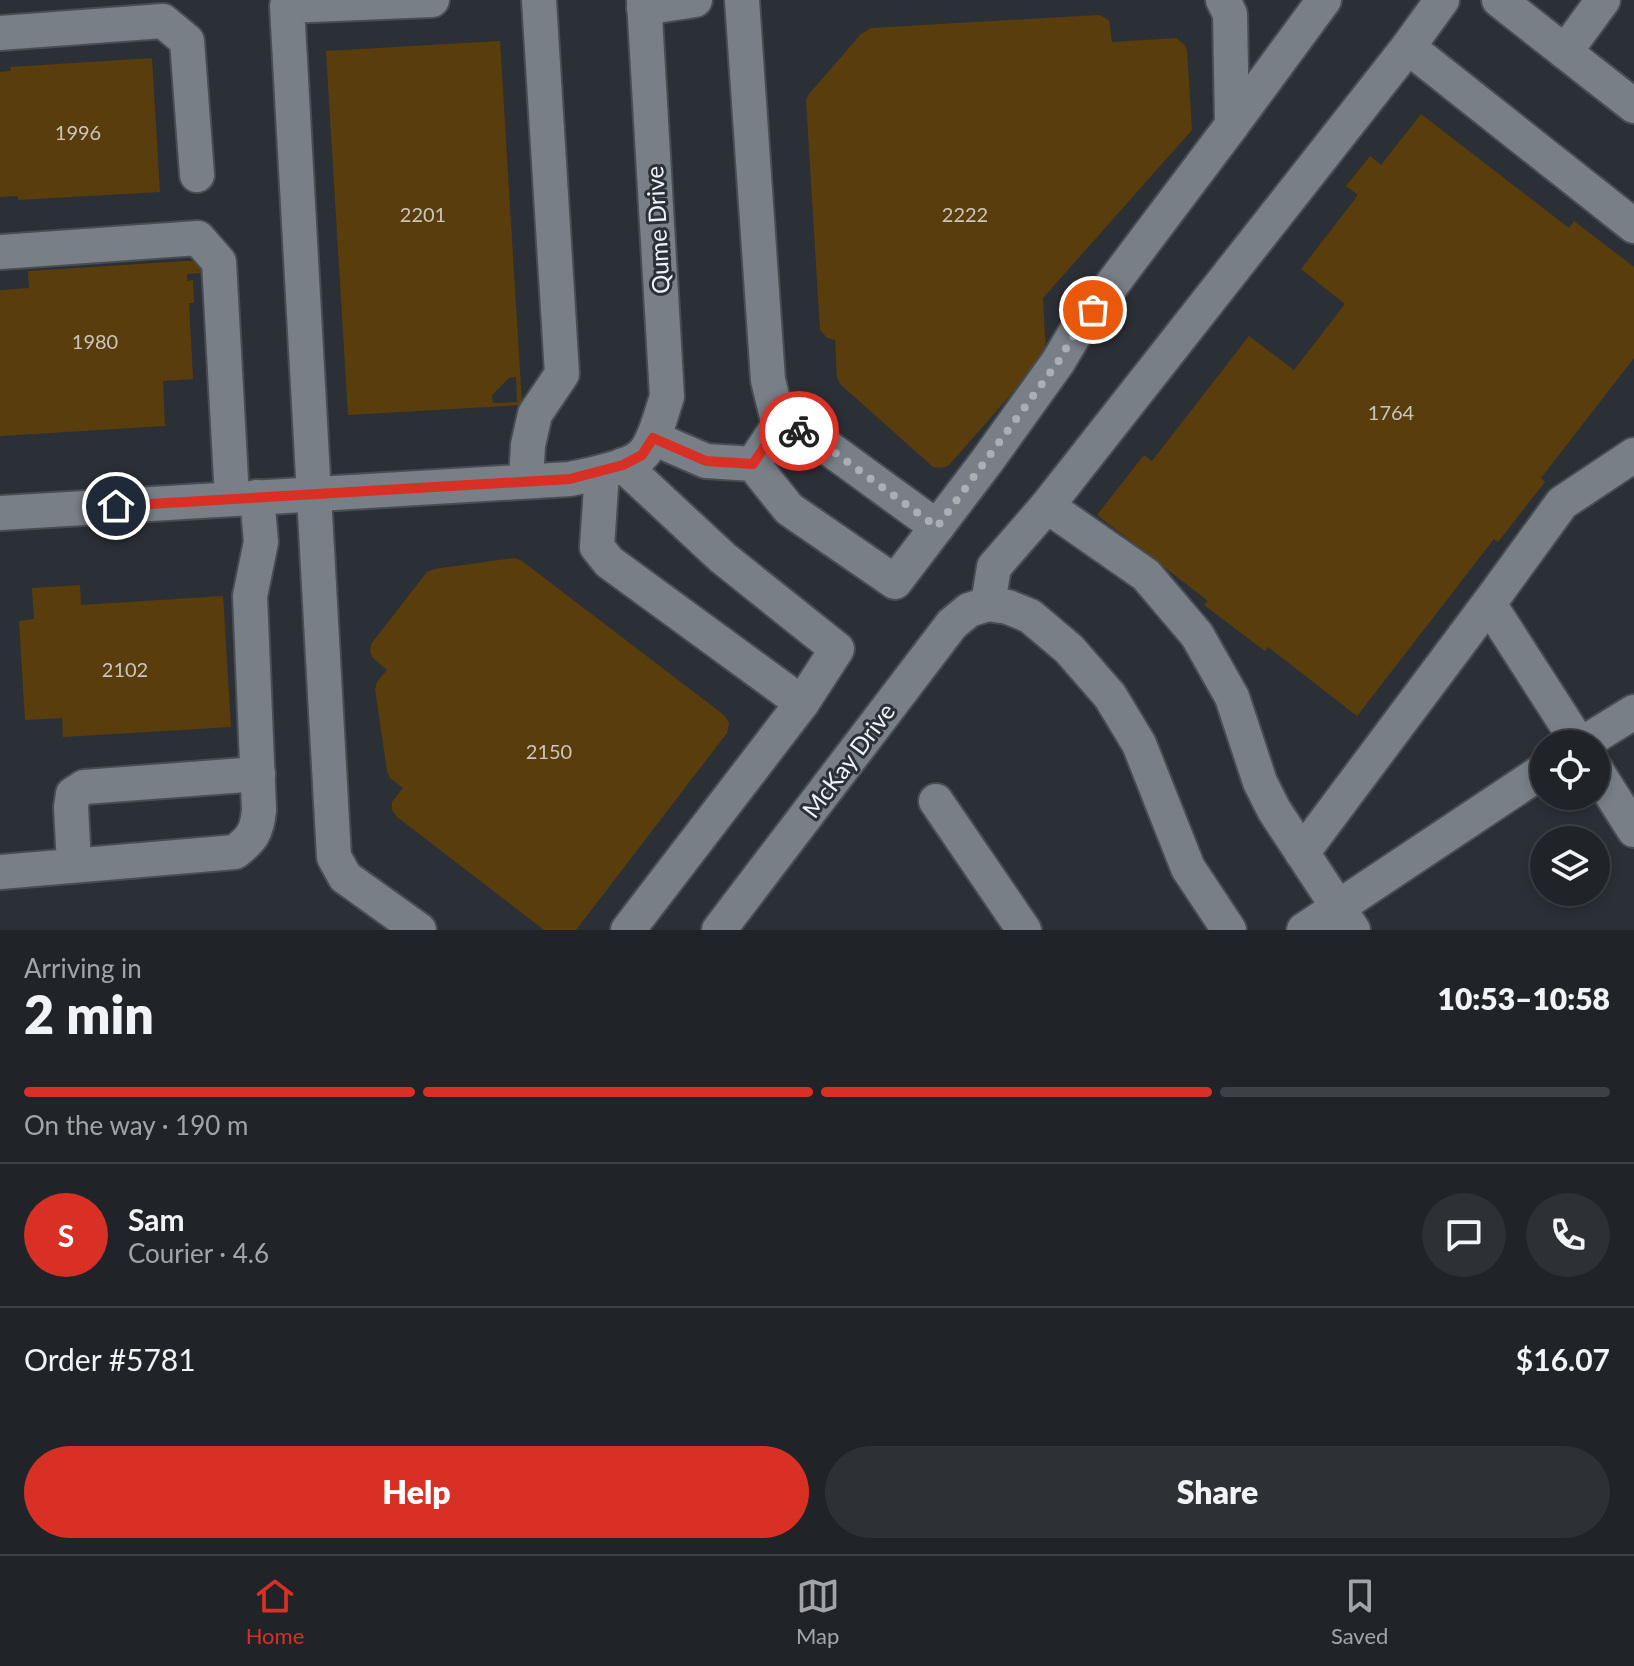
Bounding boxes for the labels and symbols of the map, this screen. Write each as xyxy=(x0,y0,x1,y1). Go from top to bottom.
house number: 1996 xyxy=(55,120,101,144)
street label: Qume Drive xyxy=(639,165,675,295)
house number: 2201 xyxy=(400,202,446,226)
house number: 2222 xyxy=(942,202,988,226)
pin xyxy=(1059,276,1127,344)
house number: 1980 xyxy=(72,329,118,353)
courier xyxy=(759,391,839,471)
house number: 1764 xyxy=(1368,400,1415,424)
pin xyxy=(82,472,150,540)
house number: 2102 xyxy=(102,657,148,681)
street label: McKay Drive xyxy=(796,697,900,823)
house number: 2150 xyxy=(526,739,572,763)

